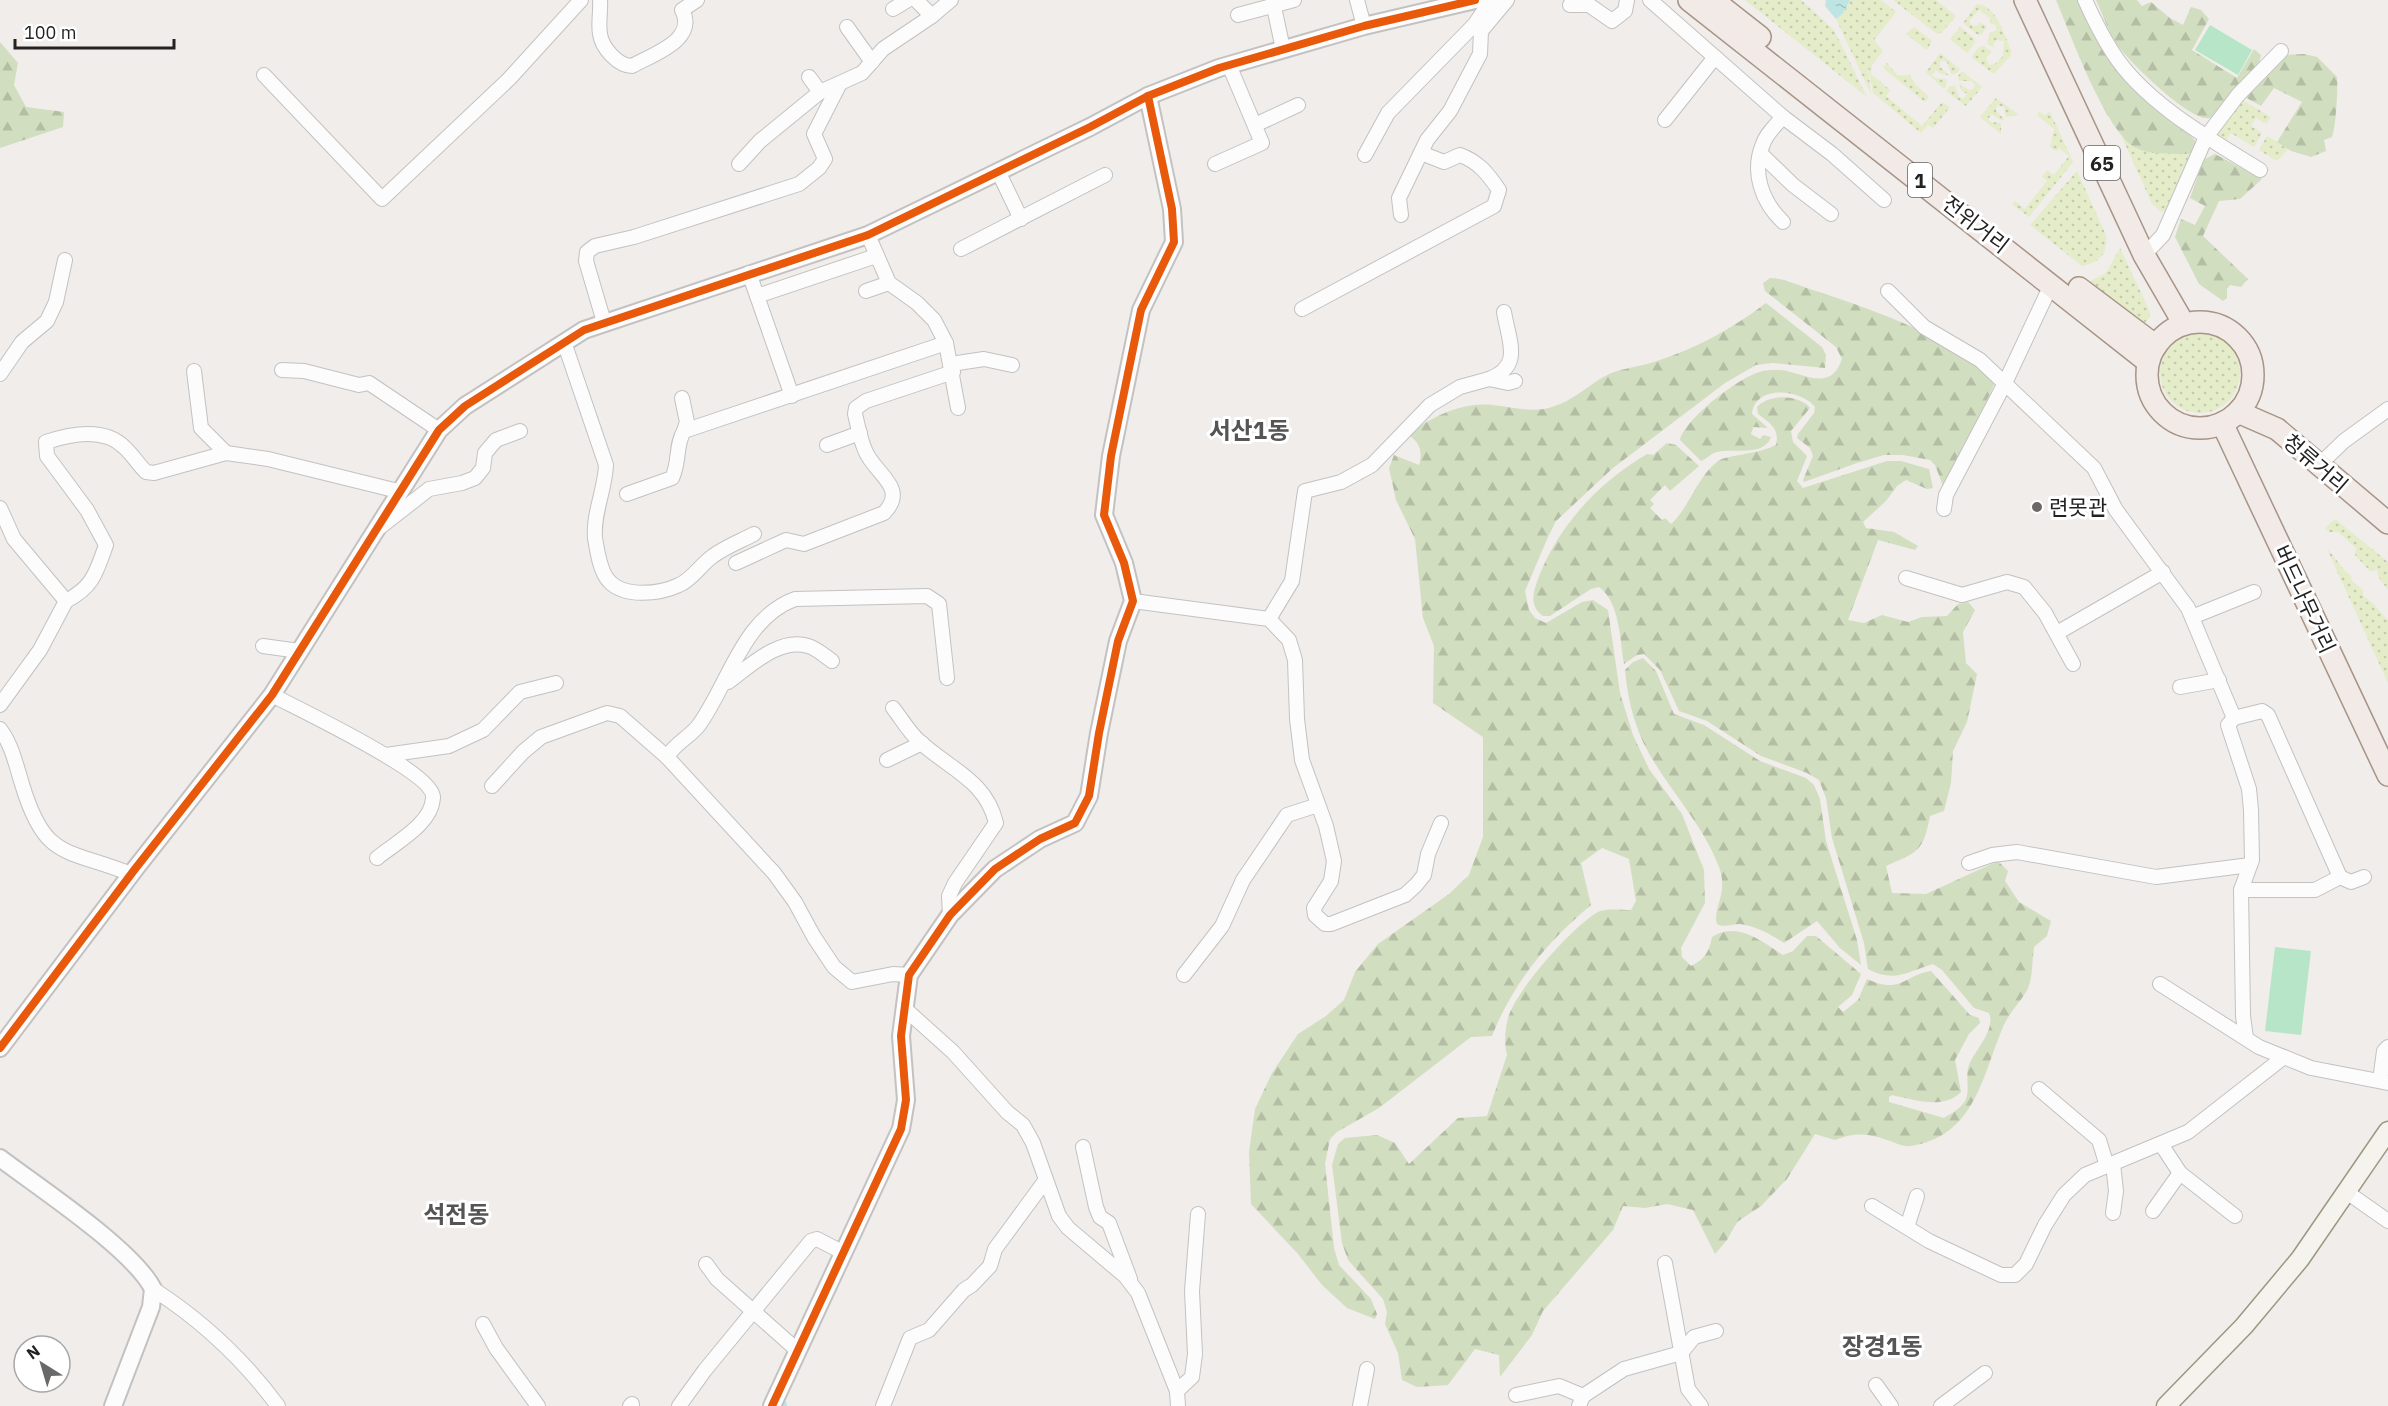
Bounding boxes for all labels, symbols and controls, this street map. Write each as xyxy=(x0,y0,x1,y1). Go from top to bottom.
scale bar xyxy=(15,12,174,50)
text: 100 m xyxy=(24,21,76,44)
road number: 65 xyxy=(2084,146,2120,180)
road number: 1 xyxy=(1908,163,1932,197)
street label: 전위거리 xyxy=(1937,189,2015,259)
district label: 서산1동 xyxy=(1209,414,1289,446)
street label: 청류거리 xyxy=(2278,427,2354,499)
place label: 련못관 xyxy=(2049,493,2107,521)
marker: 련못관 xyxy=(2030,500,2044,514)
street label: 버드나무거리 xyxy=(2268,541,2342,657)
district label: 석전동 xyxy=(423,1198,489,1230)
district label: 장경1동 xyxy=(1842,1330,1922,1362)
north arrow xyxy=(12,1334,72,1394)
text: N xyxy=(22,1341,44,1363)

